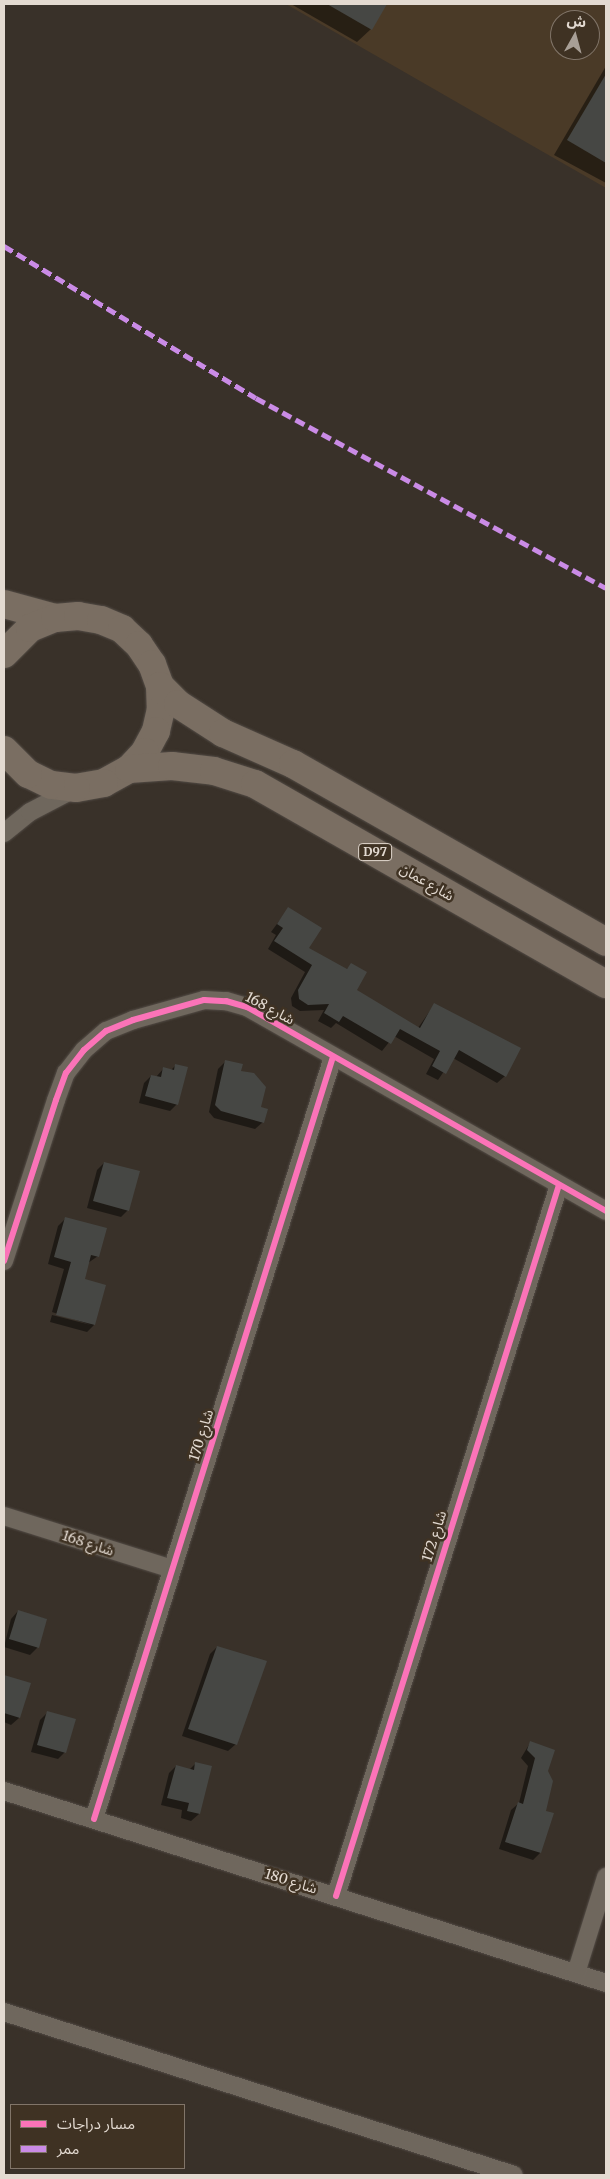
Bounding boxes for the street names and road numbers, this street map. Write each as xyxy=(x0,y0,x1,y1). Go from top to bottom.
road number: D97 xyxy=(358,842,392,862)
street label: شارع عمان xyxy=(397,860,457,904)
street label: شارع 168 xyxy=(243,988,297,1028)
street label: شارع 170 xyxy=(185,1407,217,1463)
street label: شارع 172 xyxy=(418,1509,450,1563)
street label: شارع 168 xyxy=(60,1527,116,1559)
street label: شارع 180 xyxy=(263,1865,319,1897)

